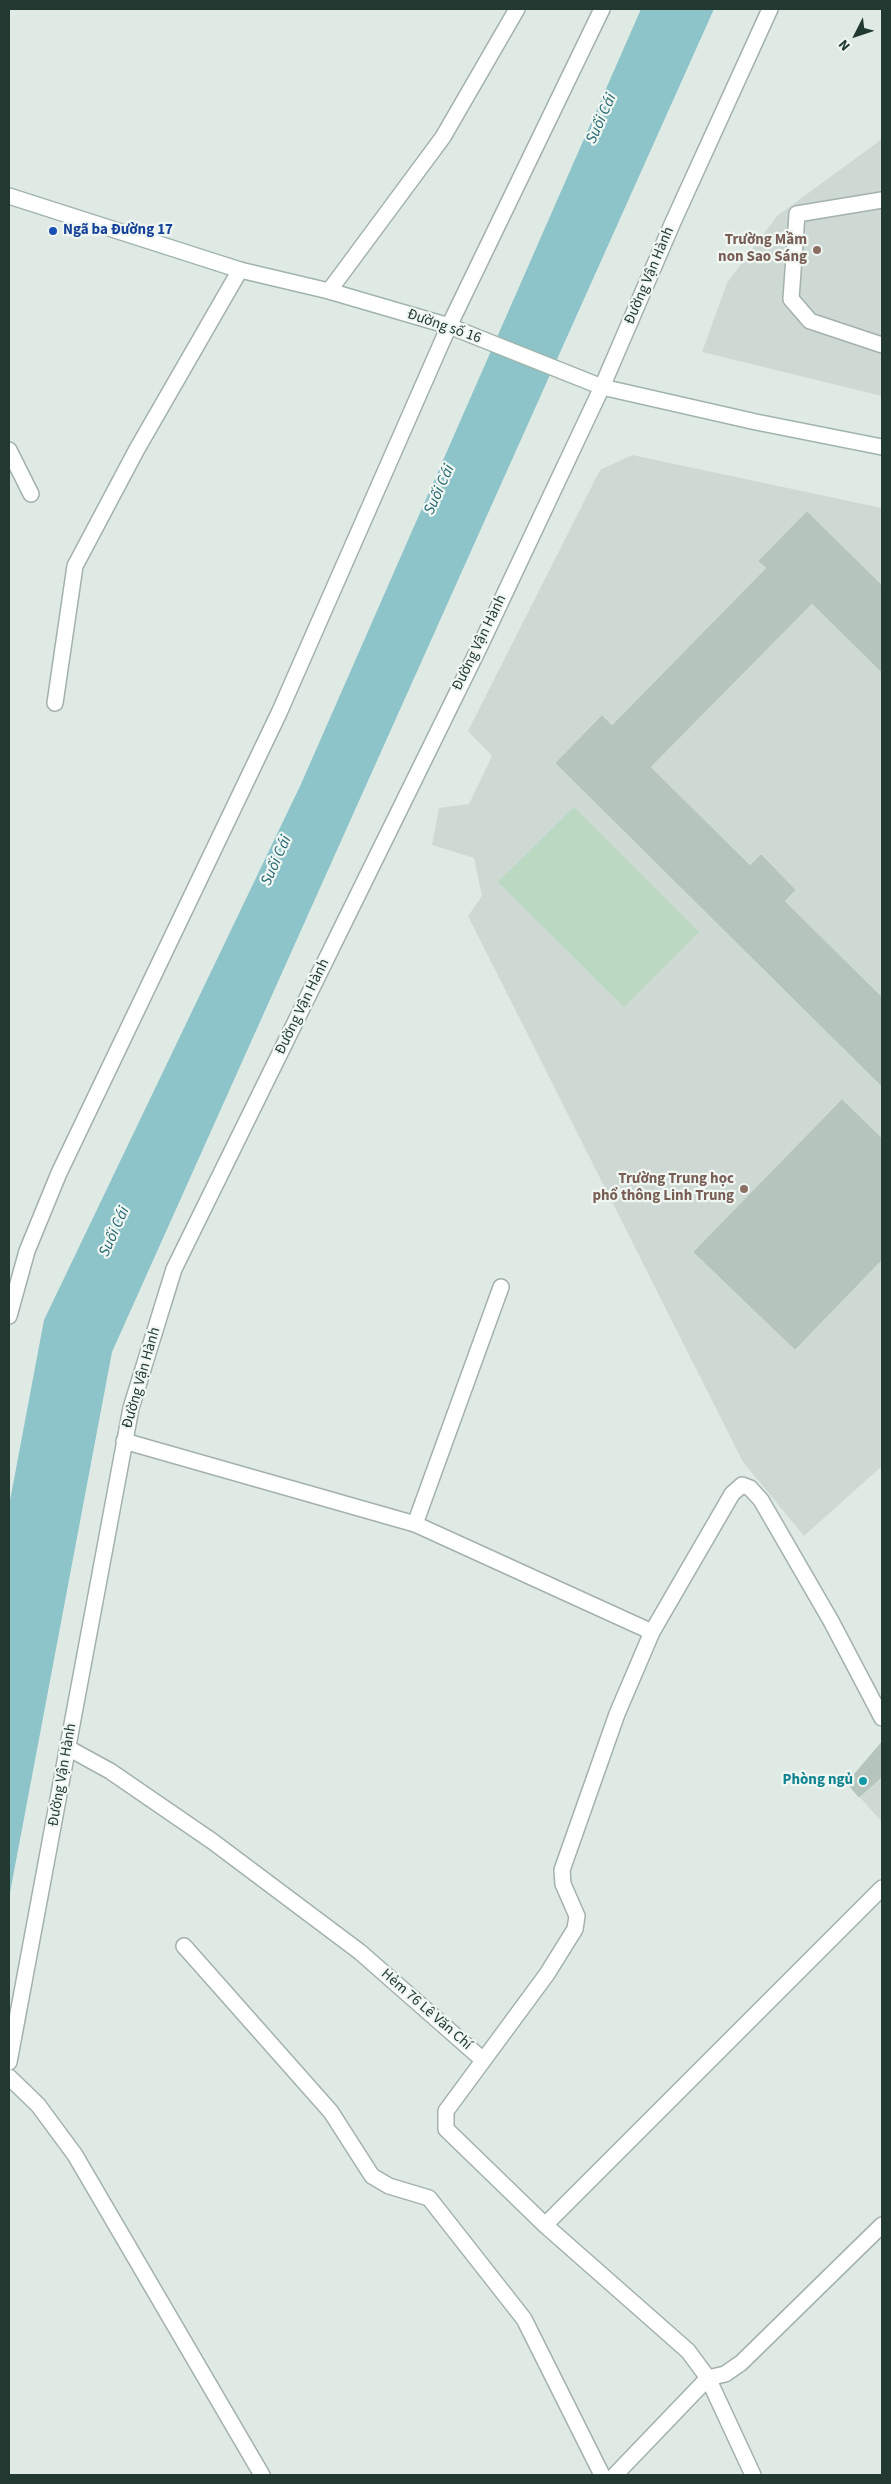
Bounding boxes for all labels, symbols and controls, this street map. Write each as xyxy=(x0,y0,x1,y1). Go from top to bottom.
north arrow xyxy=(831,10,881,60)
text: N xyxy=(834,35,855,55)
water label: Suối Cái xyxy=(582,91,622,147)
place label: Ngã ba Đường 17 xyxy=(63,222,173,240)
street label: Đường Vận Hành xyxy=(621,224,679,328)
marker: Ngã ba Đường 17 xyxy=(47,225,59,237)
place label: Trường Mầm non Sao Sáng xyxy=(718,232,807,267)
marker: Trường Mầm non Sao Sáng xyxy=(811,244,823,256)
street label: Đường số 16 xyxy=(405,306,483,348)
water label: Suối Cái xyxy=(420,462,460,518)
street label: Đường Vận Hành xyxy=(449,592,511,694)
water label: Suối Cái xyxy=(257,833,297,889)
street label: Đường Vận Hành xyxy=(272,956,334,1058)
place label: Trường Trung học phổ thông Linh Trung xyxy=(592,1171,734,1206)
marker: Trường Trung học phổ thông Linh Trung xyxy=(738,1183,750,1195)
water label: Suối Cái xyxy=(95,1204,135,1260)
street label: Đường Vận Hành xyxy=(119,1325,165,1431)
street label: Đường Vận Hành xyxy=(45,1722,81,1828)
place label: Phòng ngủ xyxy=(782,1772,853,1790)
marker: Phòng ngủ xyxy=(857,1775,869,1787)
street label: Hẻm 76 Lê Văn Chí xyxy=(377,1966,475,2054)

